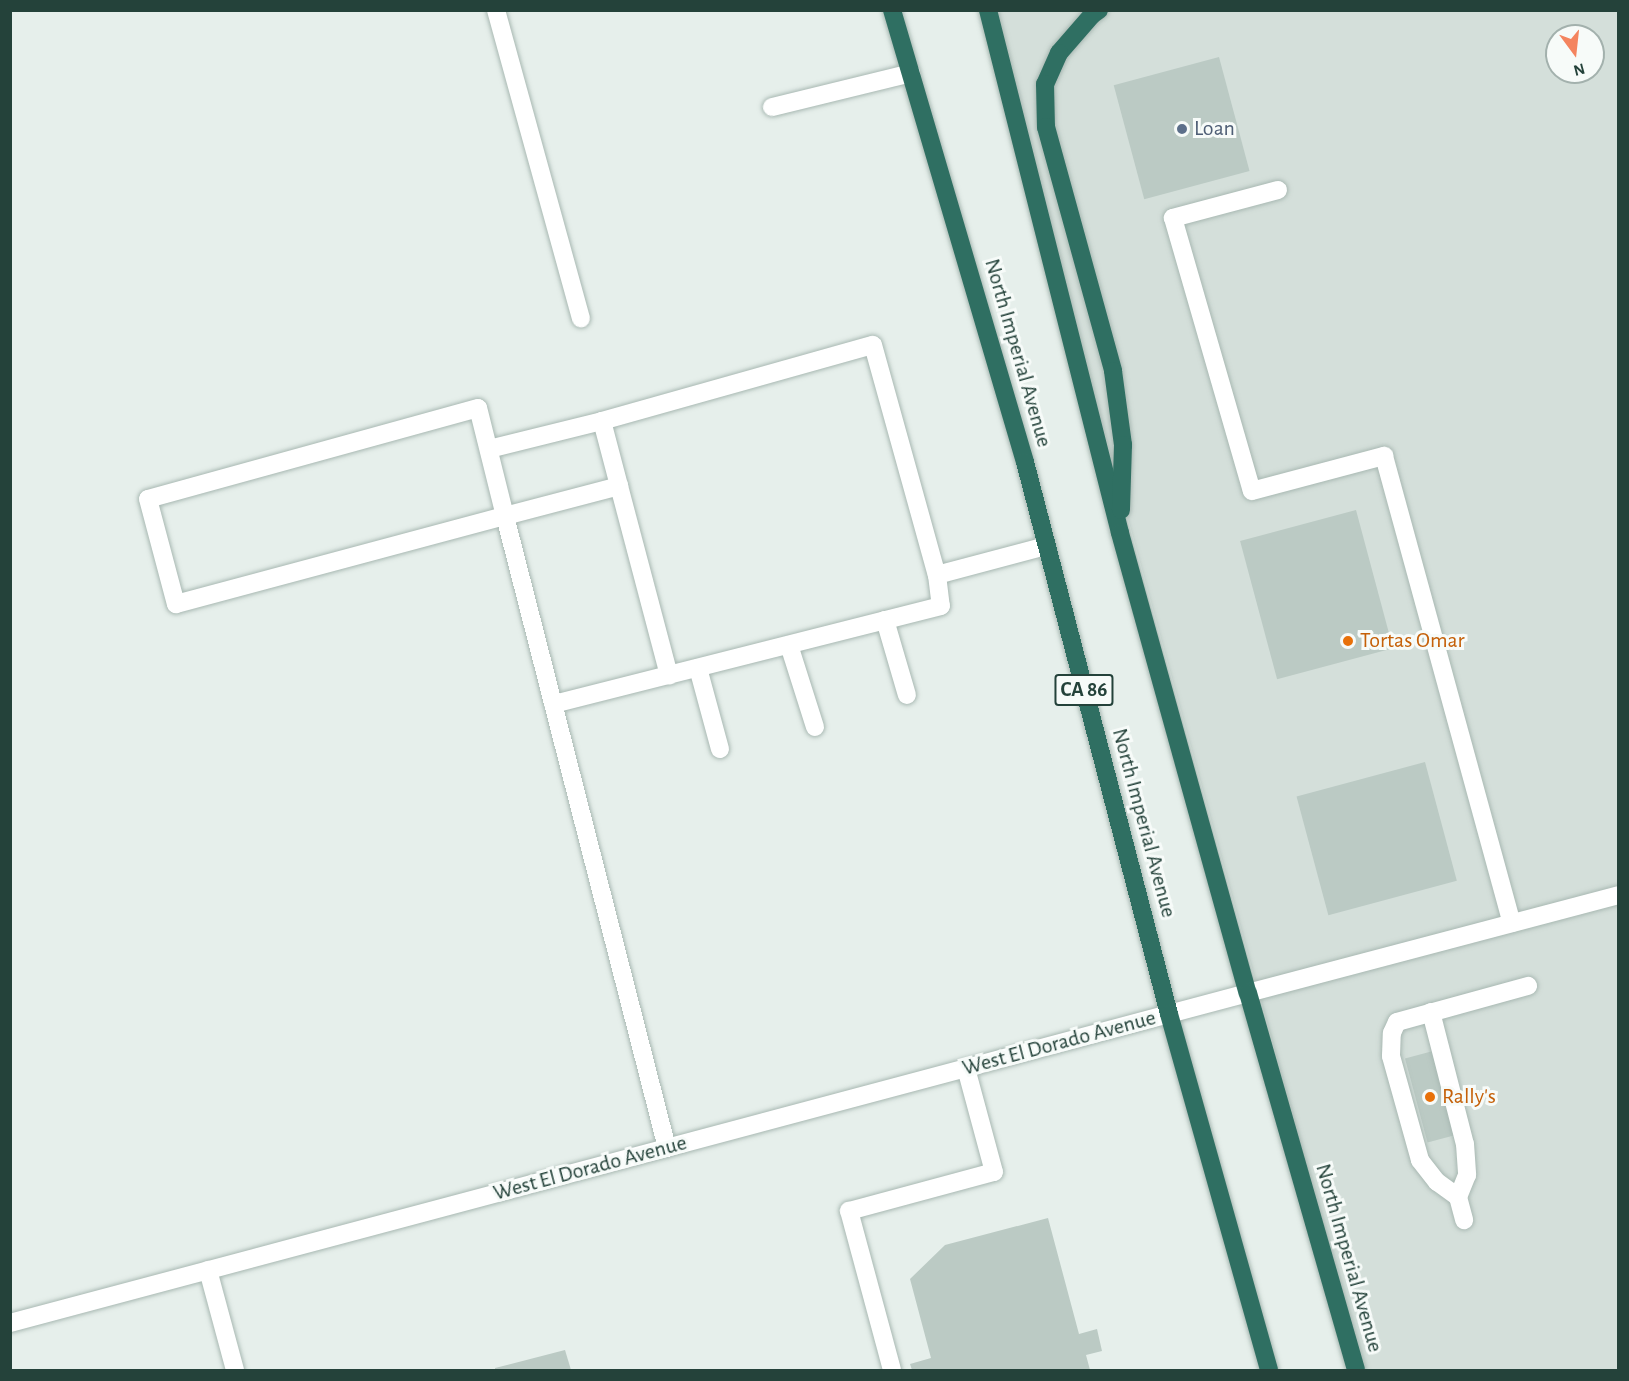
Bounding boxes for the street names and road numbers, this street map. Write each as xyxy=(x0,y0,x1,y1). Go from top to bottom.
street label: North Imperial Avenue xyxy=(978,256,1058,450)
road number: CA 86 xyxy=(1054,672,1114,708)
street label: North Imperial Avenue xyxy=(1106,726,1182,920)
street label: West El Dorado Avenue xyxy=(959,1004,1159,1082)
street label: West El Dorado Avenue xyxy=(490,1129,690,1207)
street label: North Imperial Avenue xyxy=(1309,1161,1389,1355)

